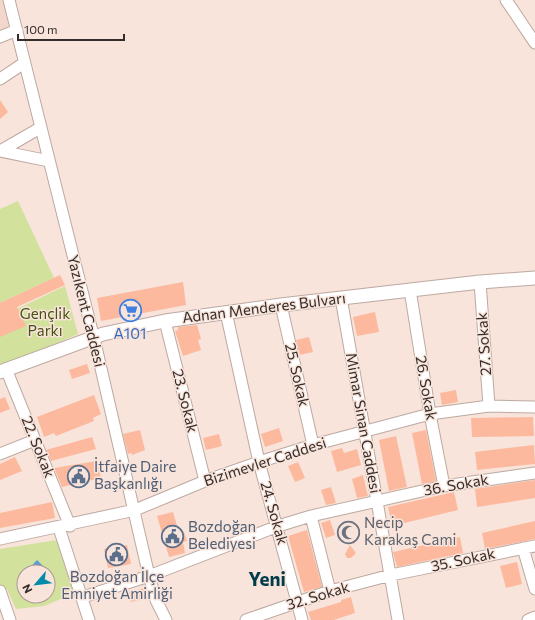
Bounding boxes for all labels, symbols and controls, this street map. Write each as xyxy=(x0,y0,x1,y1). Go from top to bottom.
scale bar xyxy=(18,16,124,42)
text: 100 m xyxy=(24,22,58,36)
street label: Yazıkent Caddesi xyxy=(64,253,110,369)
street label: Adnan Menderes Bulvarı xyxy=(181,288,347,326)
supermarket icon: A101 xyxy=(117,298,143,324)
park label: Gençlik Parkı xyxy=(20,304,70,339)
street label: 27. Sokak xyxy=(472,312,494,376)
place label: A101 xyxy=(114,324,146,342)
street label: 25. Sokak xyxy=(282,341,314,408)
street label: Mimar Sinan Caddesi xyxy=(343,351,385,495)
street label: 26. Sokak xyxy=(412,354,442,422)
street label: 23. Sokak xyxy=(169,367,203,434)
street label: 22. Sokak xyxy=(18,413,59,480)
street label: Bizimevler Caddesi xyxy=(201,433,328,489)
place label: İtfaiye Daire Başkanlığı xyxy=(94,457,177,492)
public building icon: İtfaiye Daire Başkanlığı xyxy=(66,463,92,489)
street label: 36. Sokak xyxy=(422,469,490,499)
street label: 24. Sokak xyxy=(257,479,293,547)
place label: Necip Karakaş Cami xyxy=(364,513,456,548)
place label: Bozdoğan Belediyesi xyxy=(188,517,256,552)
mosque icon: Necip Karakaş Cami xyxy=(336,519,362,545)
public building icon: Bozdoğan Belediyesi xyxy=(160,523,186,549)
public building icon: Bozdoğan İlçe Emniyet Amirliği xyxy=(104,541,130,567)
street label: 35. Sokak xyxy=(429,543,497,575)
north arrow xyxy=(16,564,56,604)
place label: Bozdoğan İlçe Emniyet Amirliği xyxy=(61,567,173,602)
district label: Yeni xyxy=(248,567,286,590)
street label: 32. Sokak xyxy=(284,577,351,613)
text: N xyxy=(19,582,34,596)

